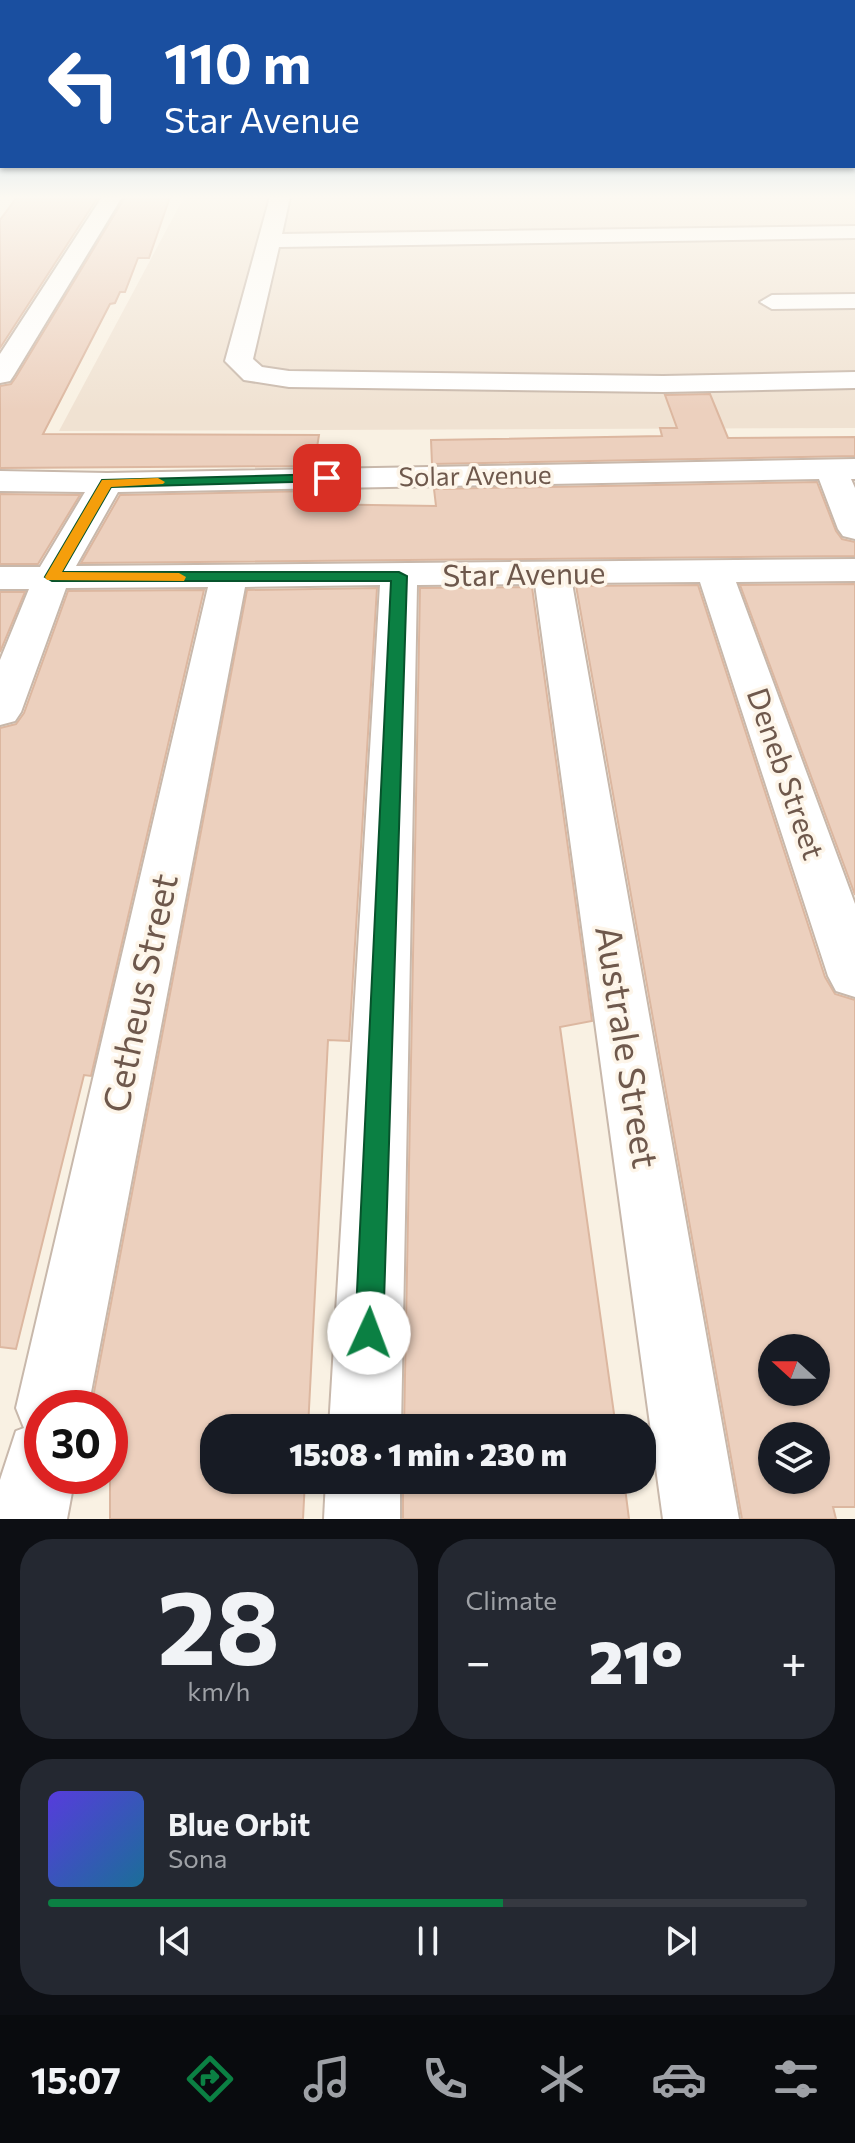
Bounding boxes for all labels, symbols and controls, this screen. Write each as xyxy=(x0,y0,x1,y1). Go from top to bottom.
text: 110 m xyxy=(164,27,311,96)
icon: left xyxy=(32,32,136,136)
text: Star Avenue xyxy=(164,96,360,140)
pin xyxy=(293,444,361,512)
icon: arrive xyxy=(305,456,349,500)
street label: Solar Avenue xyxy=(398,458,552,491)
street label: Star Avenue xyxy=(442,553,606,592)
street label: Deneb Street xyxy=(741,682,834,864)
street label: Cetheus Street xyxy=(91,869,185,1116)
street label: Australe Street xyxy=(588,922,670,1171)
position arrow xyxy=(327,1291,411,1375)
north arrow xyxy=(758,1334,830,1406)
map controls xyxy=(758,1334,830,1494)
speed limit sign: 30 xyxy=(24,1390,128,1494)
button: layers xyxy=(758,1422,830,1494)
text: 15:08 · 1 min · 230 m xyxy=(289,1435,567,1472)
text: 28 xyxy=(157,1559,280,1686)
text: Climate xyxy=(466,1584,557,1615)
text: 21° xyxy=(589,1623,683,1696)
text: − xyxy=(466,1633,491,1687)
text: + xyxy=(781,1633,807,1687)
text: km/h xyxy=(187,1675,250,1706)
text: Blue Orbit xyxy=(168,1805,310,1842)
text: Sona xyxy=(168,1842,227,1873)
icon: previous xyxy=(153,1919,197,1963)
icon: pause xyxy=(406,1919,450,1963)
icon: next xyxy=(659,1919,703,1963)
icon: directions xyxy=(182,2051,238,2107)
icon: music xyxy=(299,2051,355,2107)
icon: phone xyxy=(417,2051,473,2107)
icon: climate xyxy=(534,2051,590,2107)
icon: car xyxy=(651,2051,707,2107)
icon: filters xyxy=(768,2051,824,2107)
text: 15:07 xyxy=(31,2057,121,2101)

